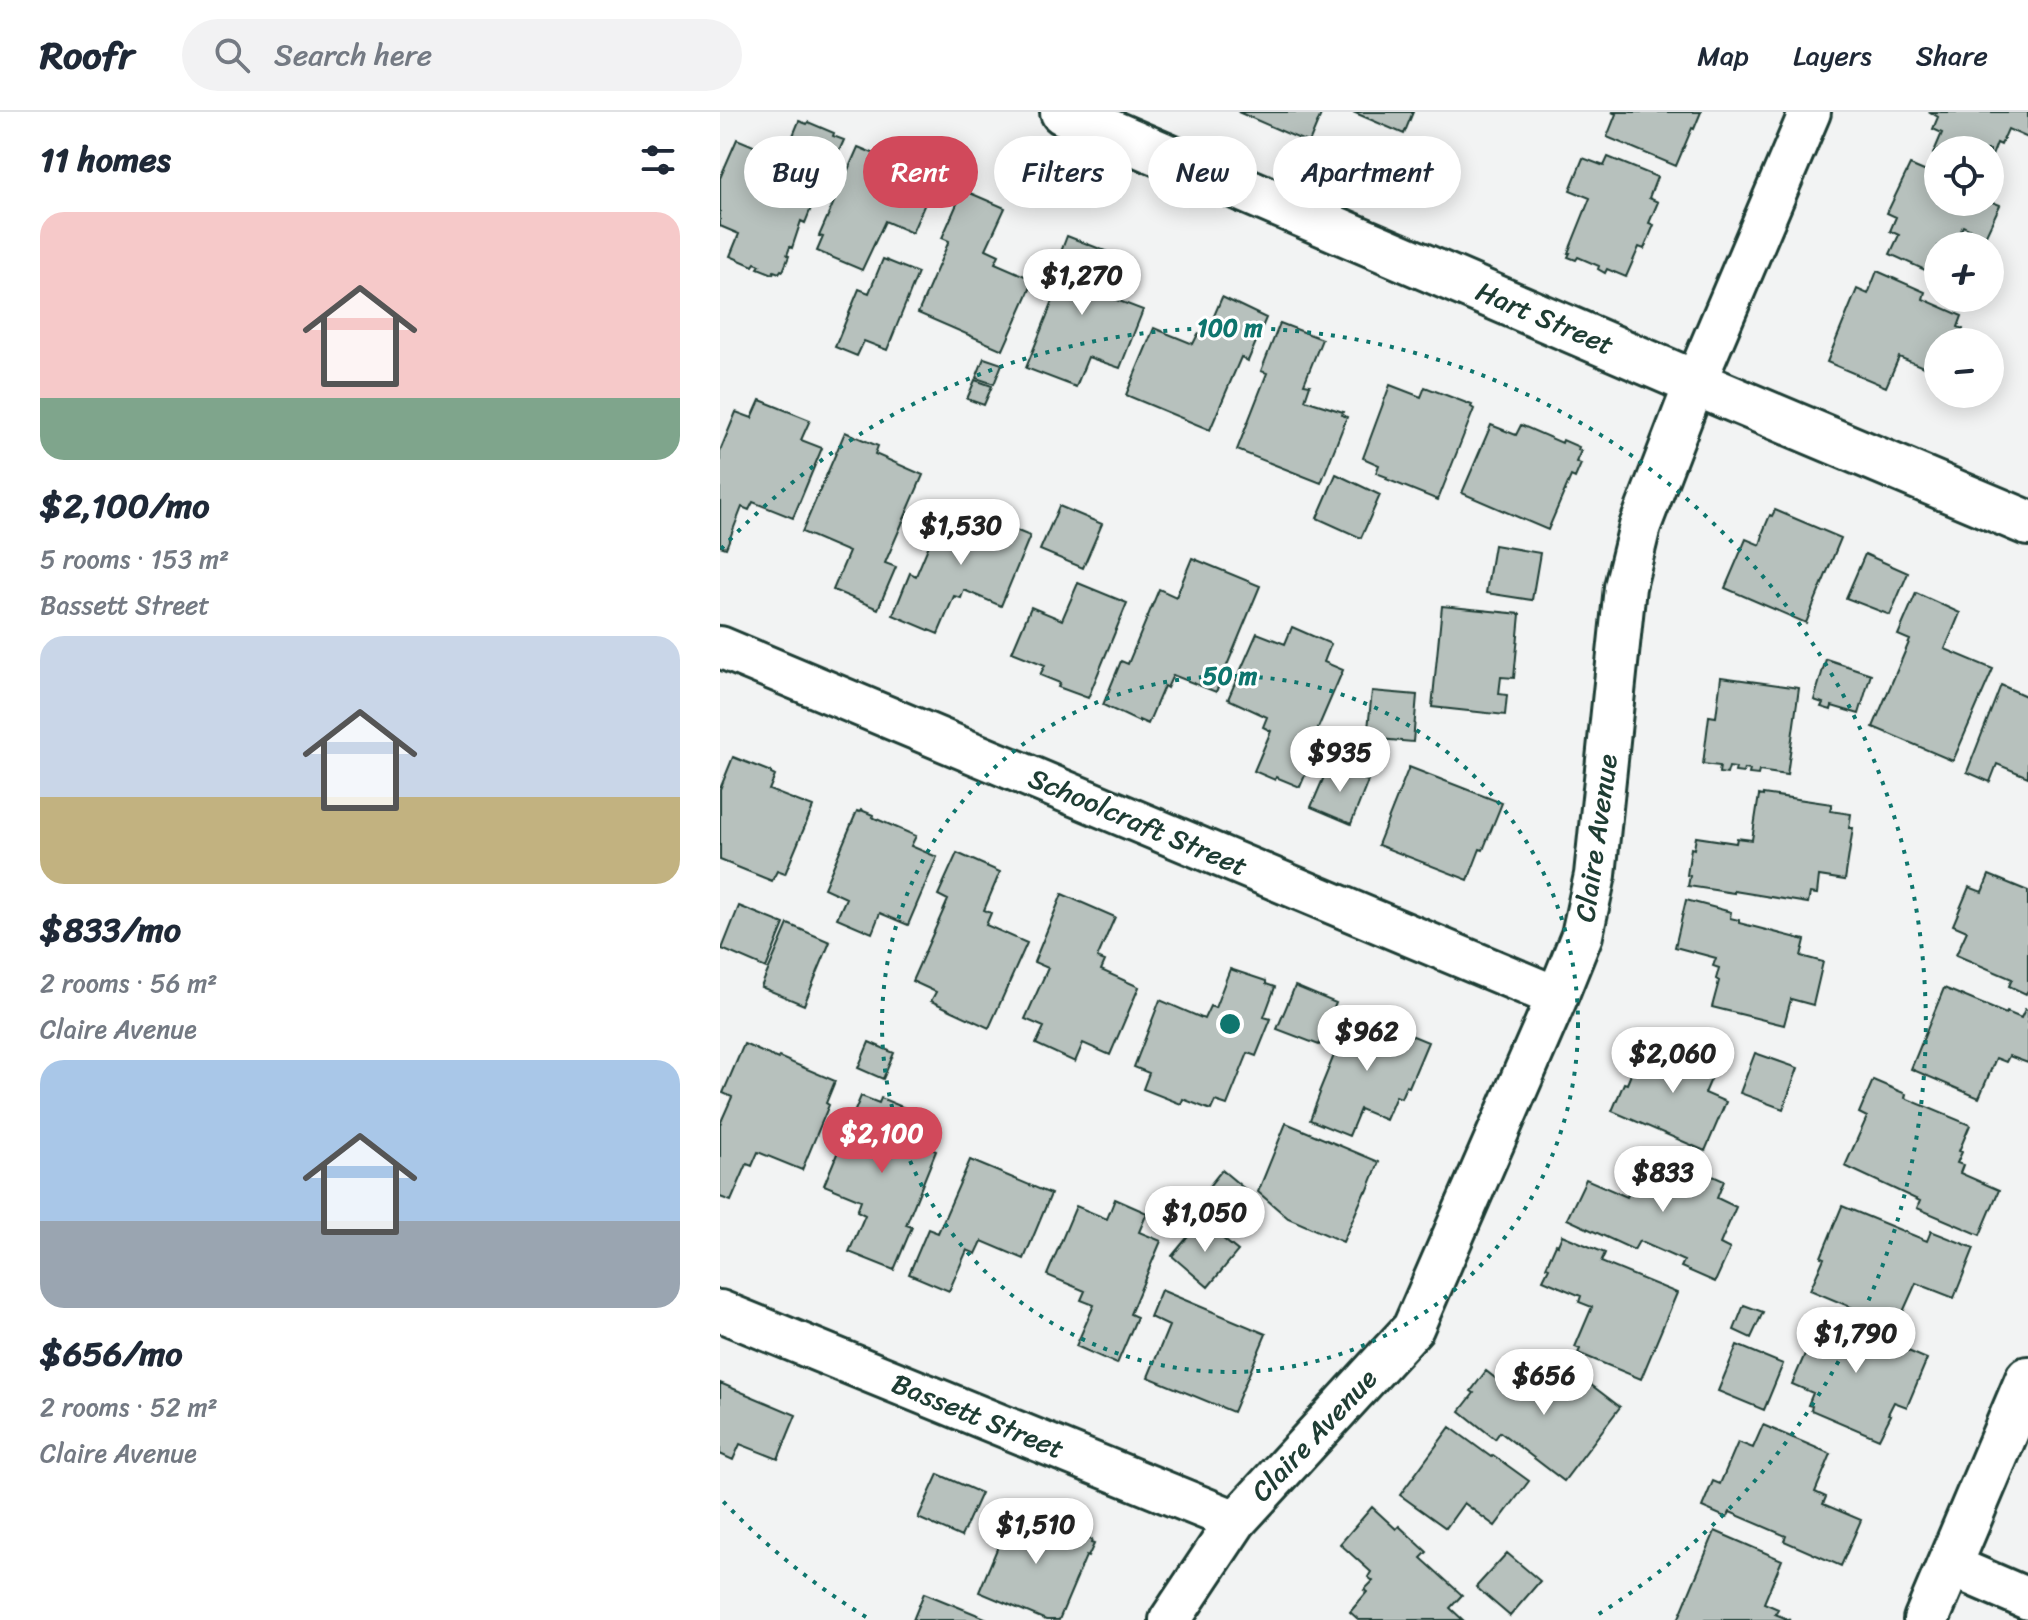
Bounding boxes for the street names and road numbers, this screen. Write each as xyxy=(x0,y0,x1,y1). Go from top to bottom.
street label: Hart Street xyxy=(1468,267,1622,369)
street label: Claire Avenue xyxy=(1560,751,1632,925)
street label: Schoolcraft Street xyxy=(1021,754,1255,890)
street label: Claire Avenue xyxy=(1238,1357,1390,1513)
street label: Bassett Street xyxy=(884,1359,1072,1473)

